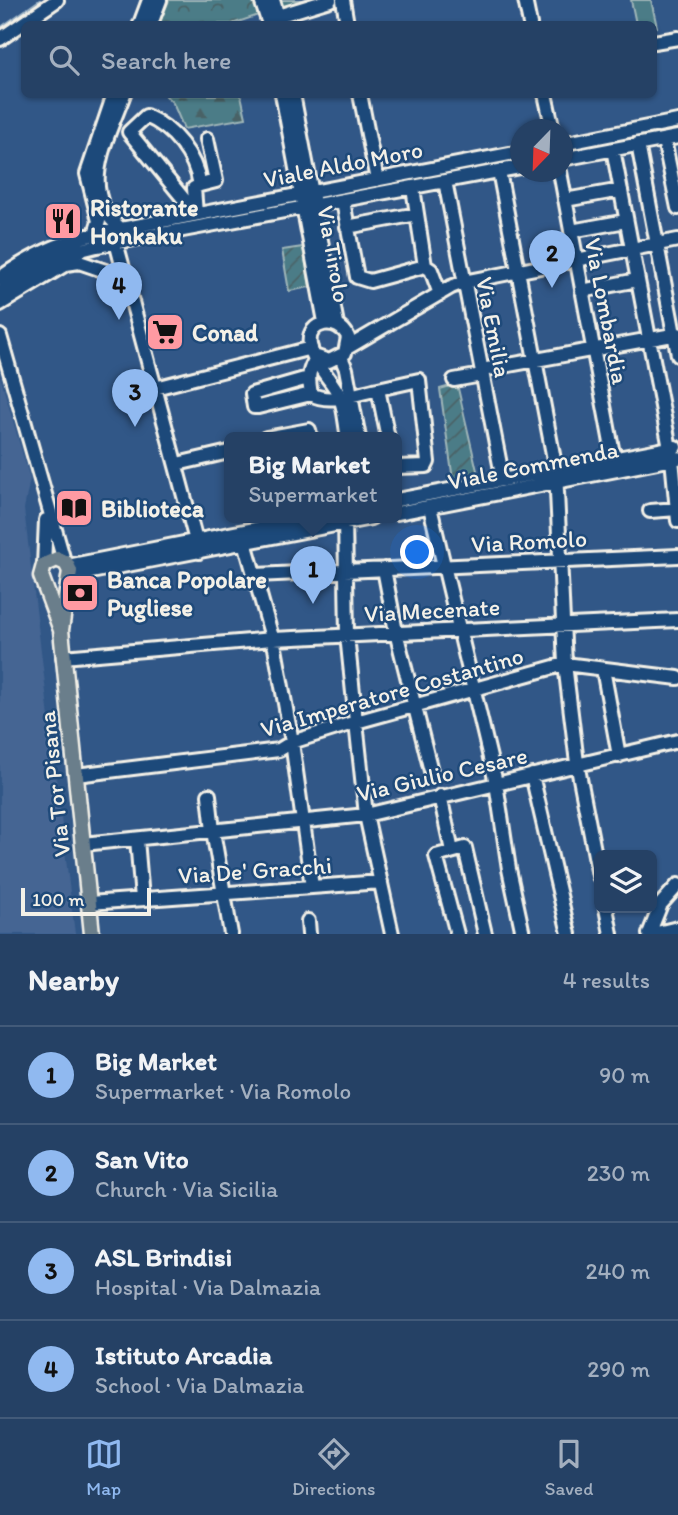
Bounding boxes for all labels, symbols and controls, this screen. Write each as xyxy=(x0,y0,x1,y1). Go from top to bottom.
search box xyxy=(21,21,657,98)
icon: search xyxy=(45,41,83,79)
text: Search here xyxy=(101,44,231,76)
north arrow xyxy=(510,119,573,182)
street label: Viale Aldo Moro xyxy=(261,134,425,194)
place label: Ristorante Honkaku xyxy=(90,193,198,250)
restaurant icon: Ristorante Honkaku xyxy=(42,200,84,242)
street label: Via Tirolo xyxy=(311,203,357,305)
pin: 2 xyxy=(529,230,575,288)
street label: Via Lombardia xyxy=(579,235,635,387)
pin: 4 xyxy=(96,262,142,320)
street label: Via Emilia xyxy=(470,274,518,380)
supermarket icon: Conad xyxy=(144,311,186,353)
place label: Conad xyxy=(192,318,258,347)
pin: 3 xyxy=(112,369,158,427)
popup xyxy=(224,432,402,523)
street label: Viale Commenda xyxy=(445,434,621,496)
text: Big Market xyxy=(248,448,370,480)
text: Supermarket xyxy=(248,480,378,508)
library icon: Biblioteca xyxy=(53,487,95,529)
place label: Biblioteca xyxy=(101,494,204,523)
street label: Via Romolo xyxy=(470,523,588,559)
your location xyxy=(400,535,434,569)
pin: 1 xyxy=(290,546,336,604)
place label: Banca Popolare Pugliese xyxy=(107,565,267,623)
bank icon: Banca Popolare Pugliese xyxy=(59,572,101,614)
street label: Via Mecenate xyxy=(363,592,501,628)
street label: Via Imperatore Costantino xyxy=(257,641,527,743)
street label: Via Tor Pisana xyxy=(32,709,76,859)
street label: Via Giulio Cesare xyxy=(354,740,530,808)
street label: Via De' Gracchi xyxy=(177,850,333,890)
map controls xyxy=(594,850,657,913)
button: layers xyxy=(594,850,657,913)
scale bar xyxy=(21,885,150,917)
text: 100 m xyxy=(32,888,84,911)
text: Nearby xyxy=(28,961,119,998)
text: 4 results xyxy=(563,966,650,994)
text: Big Market xyxy=(95,1045,217,1077)
text: 1 xyxy=(46,1061,56,1089)
text: 90 m xyxy=(599,1061,650,1089)
text: Supermarket · Via Romolo xyxy=(95,1077,351,1105)
text: San Vito xyxy=(95,1143,189,1175)
text: 2 xyxy=(45,1159,57,1187)
text: 230 m xyxy=(587,1159,650,1187)
text: Church · Via Sicilia xyxy=(95,1175,278,1203)
text: ASL Brindisi xyxy=(95,1241,232,1273)
text: 3 xyxy=(45,1257,57,1285)
text: 240 m xyxy=(585,1257,650,1285)
text: Hospital · Via Dalmazia xyxy=(95,1273,321,1301)
text: Istituto Arcadia xyxy=(95,1339,272,1371)
text: 4 xyxy=(44,1355,58,1383)
text: 290 m xyxy=(587,1355,650,1383)
text: School · Via Dalmazia xyxy=(95,1371,304,1399)
tab: Map xyxy=(85,1435,123,1500)
tab: Directions xyxy=(292,1435,376,1500)
tab: Saved xyxy=(545,1435,593,1500)

